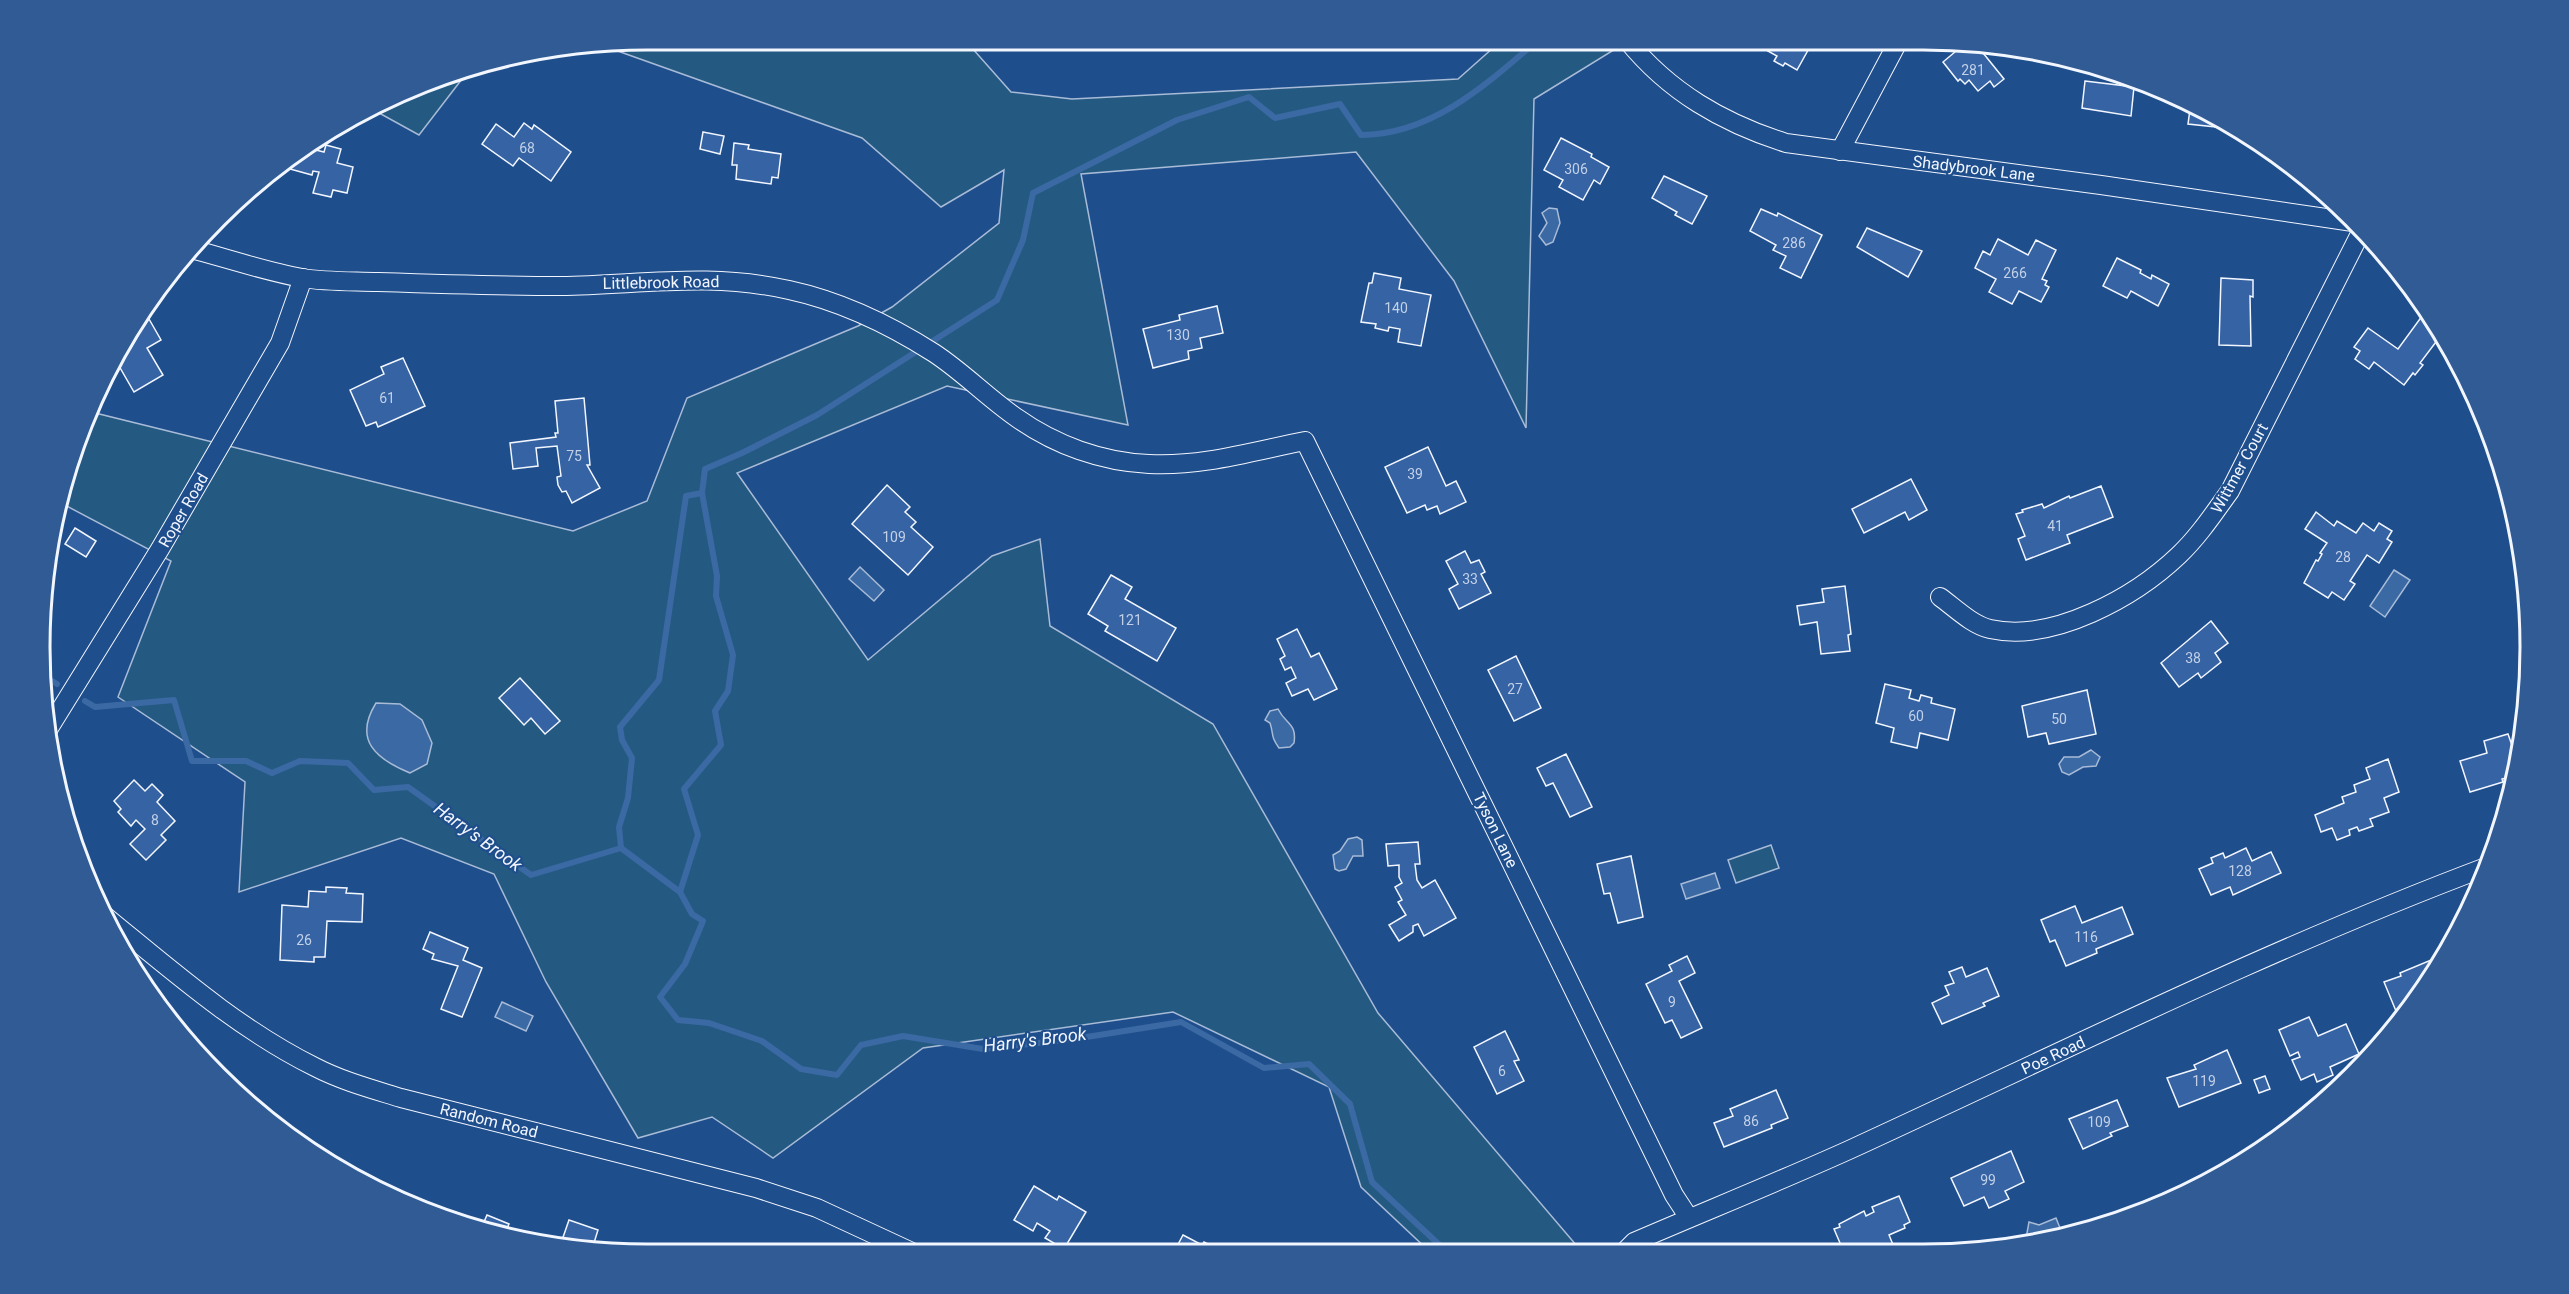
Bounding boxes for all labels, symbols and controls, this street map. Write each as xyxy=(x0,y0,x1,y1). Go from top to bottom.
house number: 281 xyxy=(1961,62,1985,78)
house number: 68 xyxy=(519,140,535,156)
street label: Shadybrook Lane xyxy=(1912,152,2036,185)
house number: 306 xyxy=(1564,161,1588,177)
house number: 286 xyxy=(1782,235,1806,251)
house number: 266 xyxy=(2003,265,2027,281)
street label: Littlebrook Road xyxy=(603,272,719,293)
house number: 140 xyxy=(1384,300,1408,316)
house number: 130 xyxy=(1166,327,1190,343)
house number: 61 xyxy=(379,390,395,406)
street label: Wittmer Court xyxy=(2207,420,2272,517)
house number: 75 xyxy=(566,448,582,464)
house number: 39 xyxy=(1407,466,1423,482)
street label: Roper Road xyxy=(155,470,212,551)
house number: 41 xyxy=(2047,518,2063,534)
house number: 109 xyxy=(882,529,906,545)
house number: 28 xyxy=(2335,549,2351,565)
house number: 33 xyxy=(1462,571,1478,587)
house number: 121 xyxy=(1118,612,1142,628)
house number: 38 xyxy=(2185,650,2201,666)
house number: 27 xyxy=(1507,681,1523,697)
house number: 60 xyxy=(1908,708,1924,724)
house number: 50 xyxy=(2051,711,2067,727)
street label: Tyson Lane xyxy=(1469,789,1522,871)
water label: Harry's Brook xyxy=(430,798,527,876)
house number: 8 xyxy=(151,812,159,828)
house number: 128 xyxy=(2228,863,2252,879)
house number: 116 xyxy=(2074,929,2098,945)
house number: 26 xyxy=(296,932,312,948)
house number: 9 xyxy=(1668,994,1676,1010)
water label: Harry's Brook xyxy=(982,1023,1089,1056)
street label: Poe Road xyxy=(2018,1032,2088,1078)
house number: 6 xyxy=(1498,1063,1506,1079)
house number: 119 xyxy=(2192,1073,2216,1089)
street label: Random Road xyxy=(438,1099,540,1142)
house number: 86 xyxy=(1743,1113,1759,1129)
house number: 109 xyxy=(2087,1114,2111,1130)
house number: 99 xyxy=(1980,1172,1996,1188)

